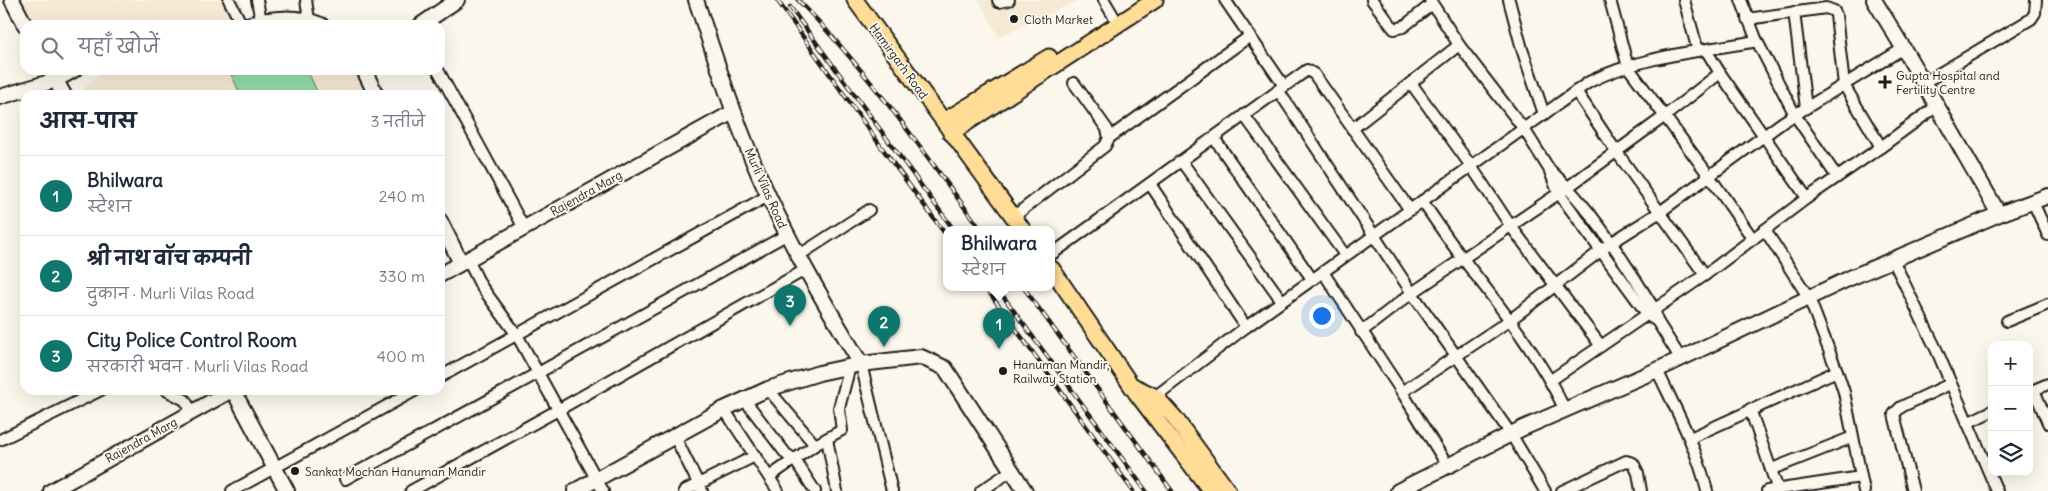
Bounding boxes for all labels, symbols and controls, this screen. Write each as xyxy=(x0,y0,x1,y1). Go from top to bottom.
place label: Cloth Market xyxy=(1024,12,1093,27)
marker: Cloth Market xyxy=(1008,13,1020,25)
search box xyxy=(20,20,445,75)
street label: Hamirgarh Road xyxy=(867,20,931,102)
icon: search xyxy=(38,34,66,62)
text: यहाँ खोजें xyxy=(78,34,159,58)
place label: Gupta Hospital and Fertility Centre xyxy=(1896,68,2000,97)
marker: Gupta Hospital and Fertility Centre xyxy=(1878,75,1892,89)
text: आस-पास xyxy=(40,107,137,134)
text: 3 नतीजे xyxy=(371,111,425,131)
street label: Murli Vilas Road xyxy=(742,146,790,230)
street label: Rajendra Marg xyxy=(547,167,625,219)
text: Bhilwara xyxy=(87,168,163,192)
text: 1 xyxy=(53,186,59,206)
text: 240 m xyxy=(379,186,425,206)
text: स्टेशन xyxy=(87,196,131,216)
popup xyxy=(943,226,1055,291)
text: Bhilwara xyxy=(961,231,1037,255)
text: श्री नाथ वॉच कम्पनी xyxy=(87,246,251,270)
text: स्टेशन xyxy=(961,259,1005,279)
text: 2 xyxy=(52,266,60,286)
text: 330 m xyxy=(378,266,425,286)
text: दुकान · Murli Vilas Road xyxy=(87,283,254,303)
pin: 3 xyxy=(774,285,806,326)
your location xyxy=(1309,303,1335,329)
pin: 2 xyxy=(868,306,900,347)
pin: 1 xyxy=(983,308,1015,349)
text: City Police Control Room xyxy=(87,328,297,352)
map controls xyxy=(1988,341,2033,476)
button: + xyxy=(1988,341,2033,386)
text: 3 xyxy=(51,346,61,366)
text: 400 m xyxy=(377,346,425,366)
text: सरकारी भवन · Murli Vilas Road xyxy=(87,356,308,376)
place label: Hanuman Mandir, Railway Station xyxy=(1013,357,1109,386)
marker: Hanuman Mandir, Railway Station xyxy=(997,365,1009,377)
button: − xyxy=(1988,386,2033,431)
street label: Rajendra Marg xyxy=(102,414,180,466)
button: layers xyxy=(1988,431,2033,476)
place label: Sankat Mochan Hanuman Mandir xyxy=(305,464,486,479)
marker: Sankat Mochan Hanuman Mandir xyxy=(289,465,301,477)

